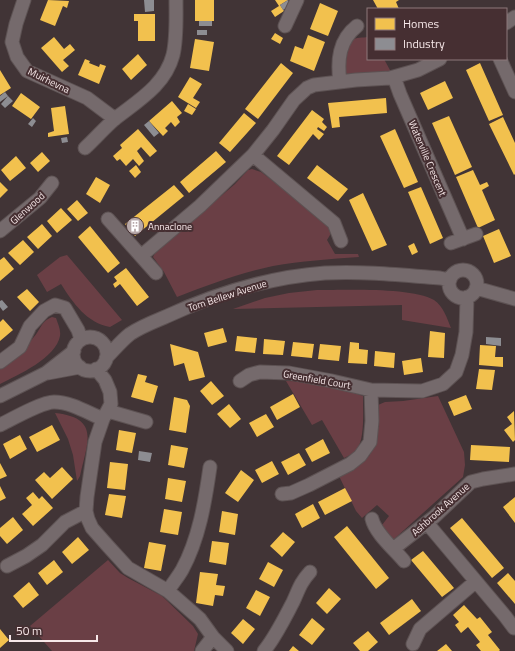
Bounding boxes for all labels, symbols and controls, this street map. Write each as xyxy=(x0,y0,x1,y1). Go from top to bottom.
legend xyxy=(367,8,507,60)
text: Homes xyxy=(403,14,439,33)
text: Industry xyxy=(403,34,445,53)
street label: Muirhevna xyxy=(25,64,72,97)
street label: Waterville Crescent xyxy=(405,118,451,199)
street label: Glenwood xyxy=(7,189,48,228)
building icon: Annaclone xyxy=(125,216,145,236)
place label: Annaclone xyxy=(148,219,192,234)
street label: Tom Bellew Avenue xyxy=(186,276,269,315)
street label: Greenfield Court xyxy=(282,366,352,393)
street label: Ashbrook Avenue xyxy=(408,479,473,540)
scale bar xyxy=(10,617,97,643)
text: 50 m xyxy=(16,621,42,640)

